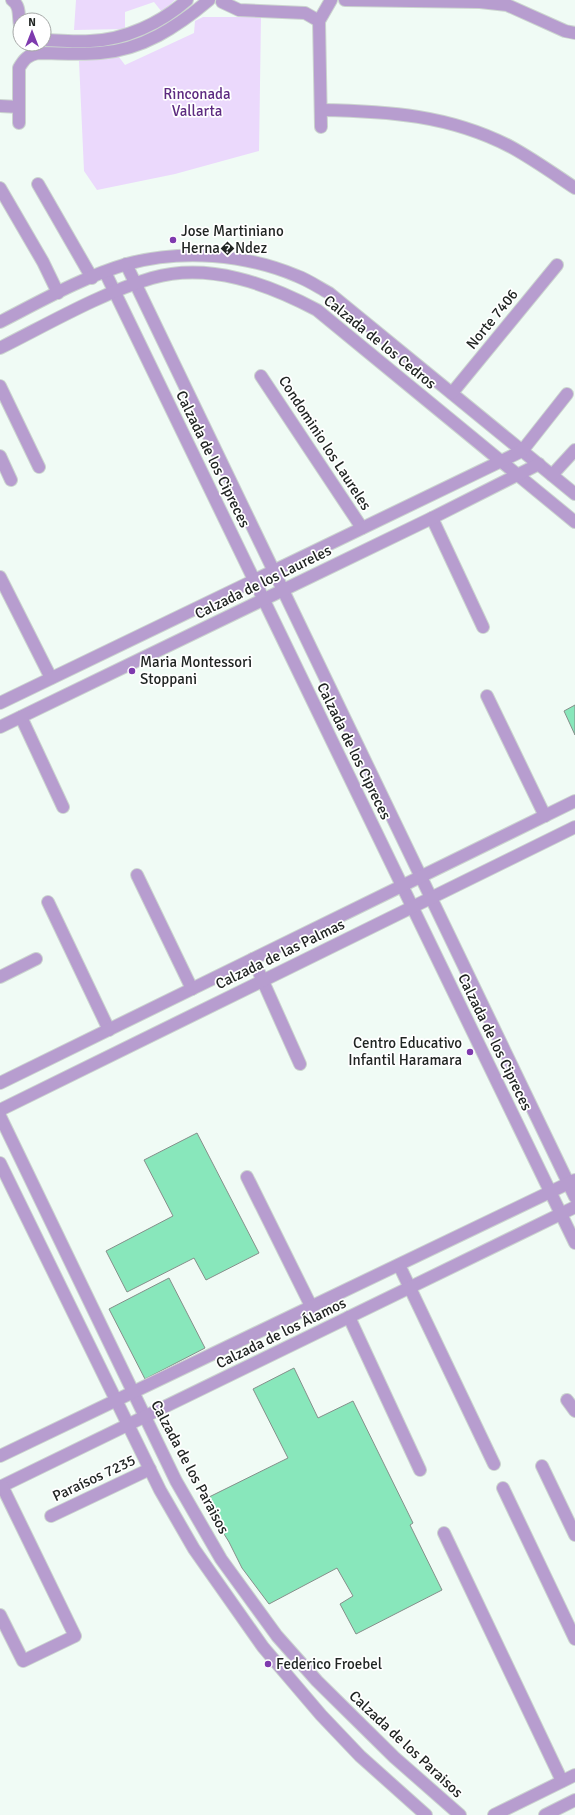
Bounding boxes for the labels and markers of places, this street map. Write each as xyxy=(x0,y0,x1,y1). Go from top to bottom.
place label: Jose Martiniano Herna�Ndez xyxy=(181,222,284,257)
marker: Jose Martiniano Herna�Ndez xyxy=(168,235,178,245)
place label: Maria Montessori Stoppani xyxy=(140,653,252,688)
marker: Maria Montessori Stoppani xyxy=(127,666,137,676)
place label: Centro Educativo Infantil Haramara xyxy=(348,1034,462,1069)
marker: Centro Educativo Infantil Haramara xyxy=(465,1047,475,1057)
place label: Federico Froebel xyxy=(276,1655,382,1673)
marker: Federico Froebel xyxy=(263,1659,273,1669)

